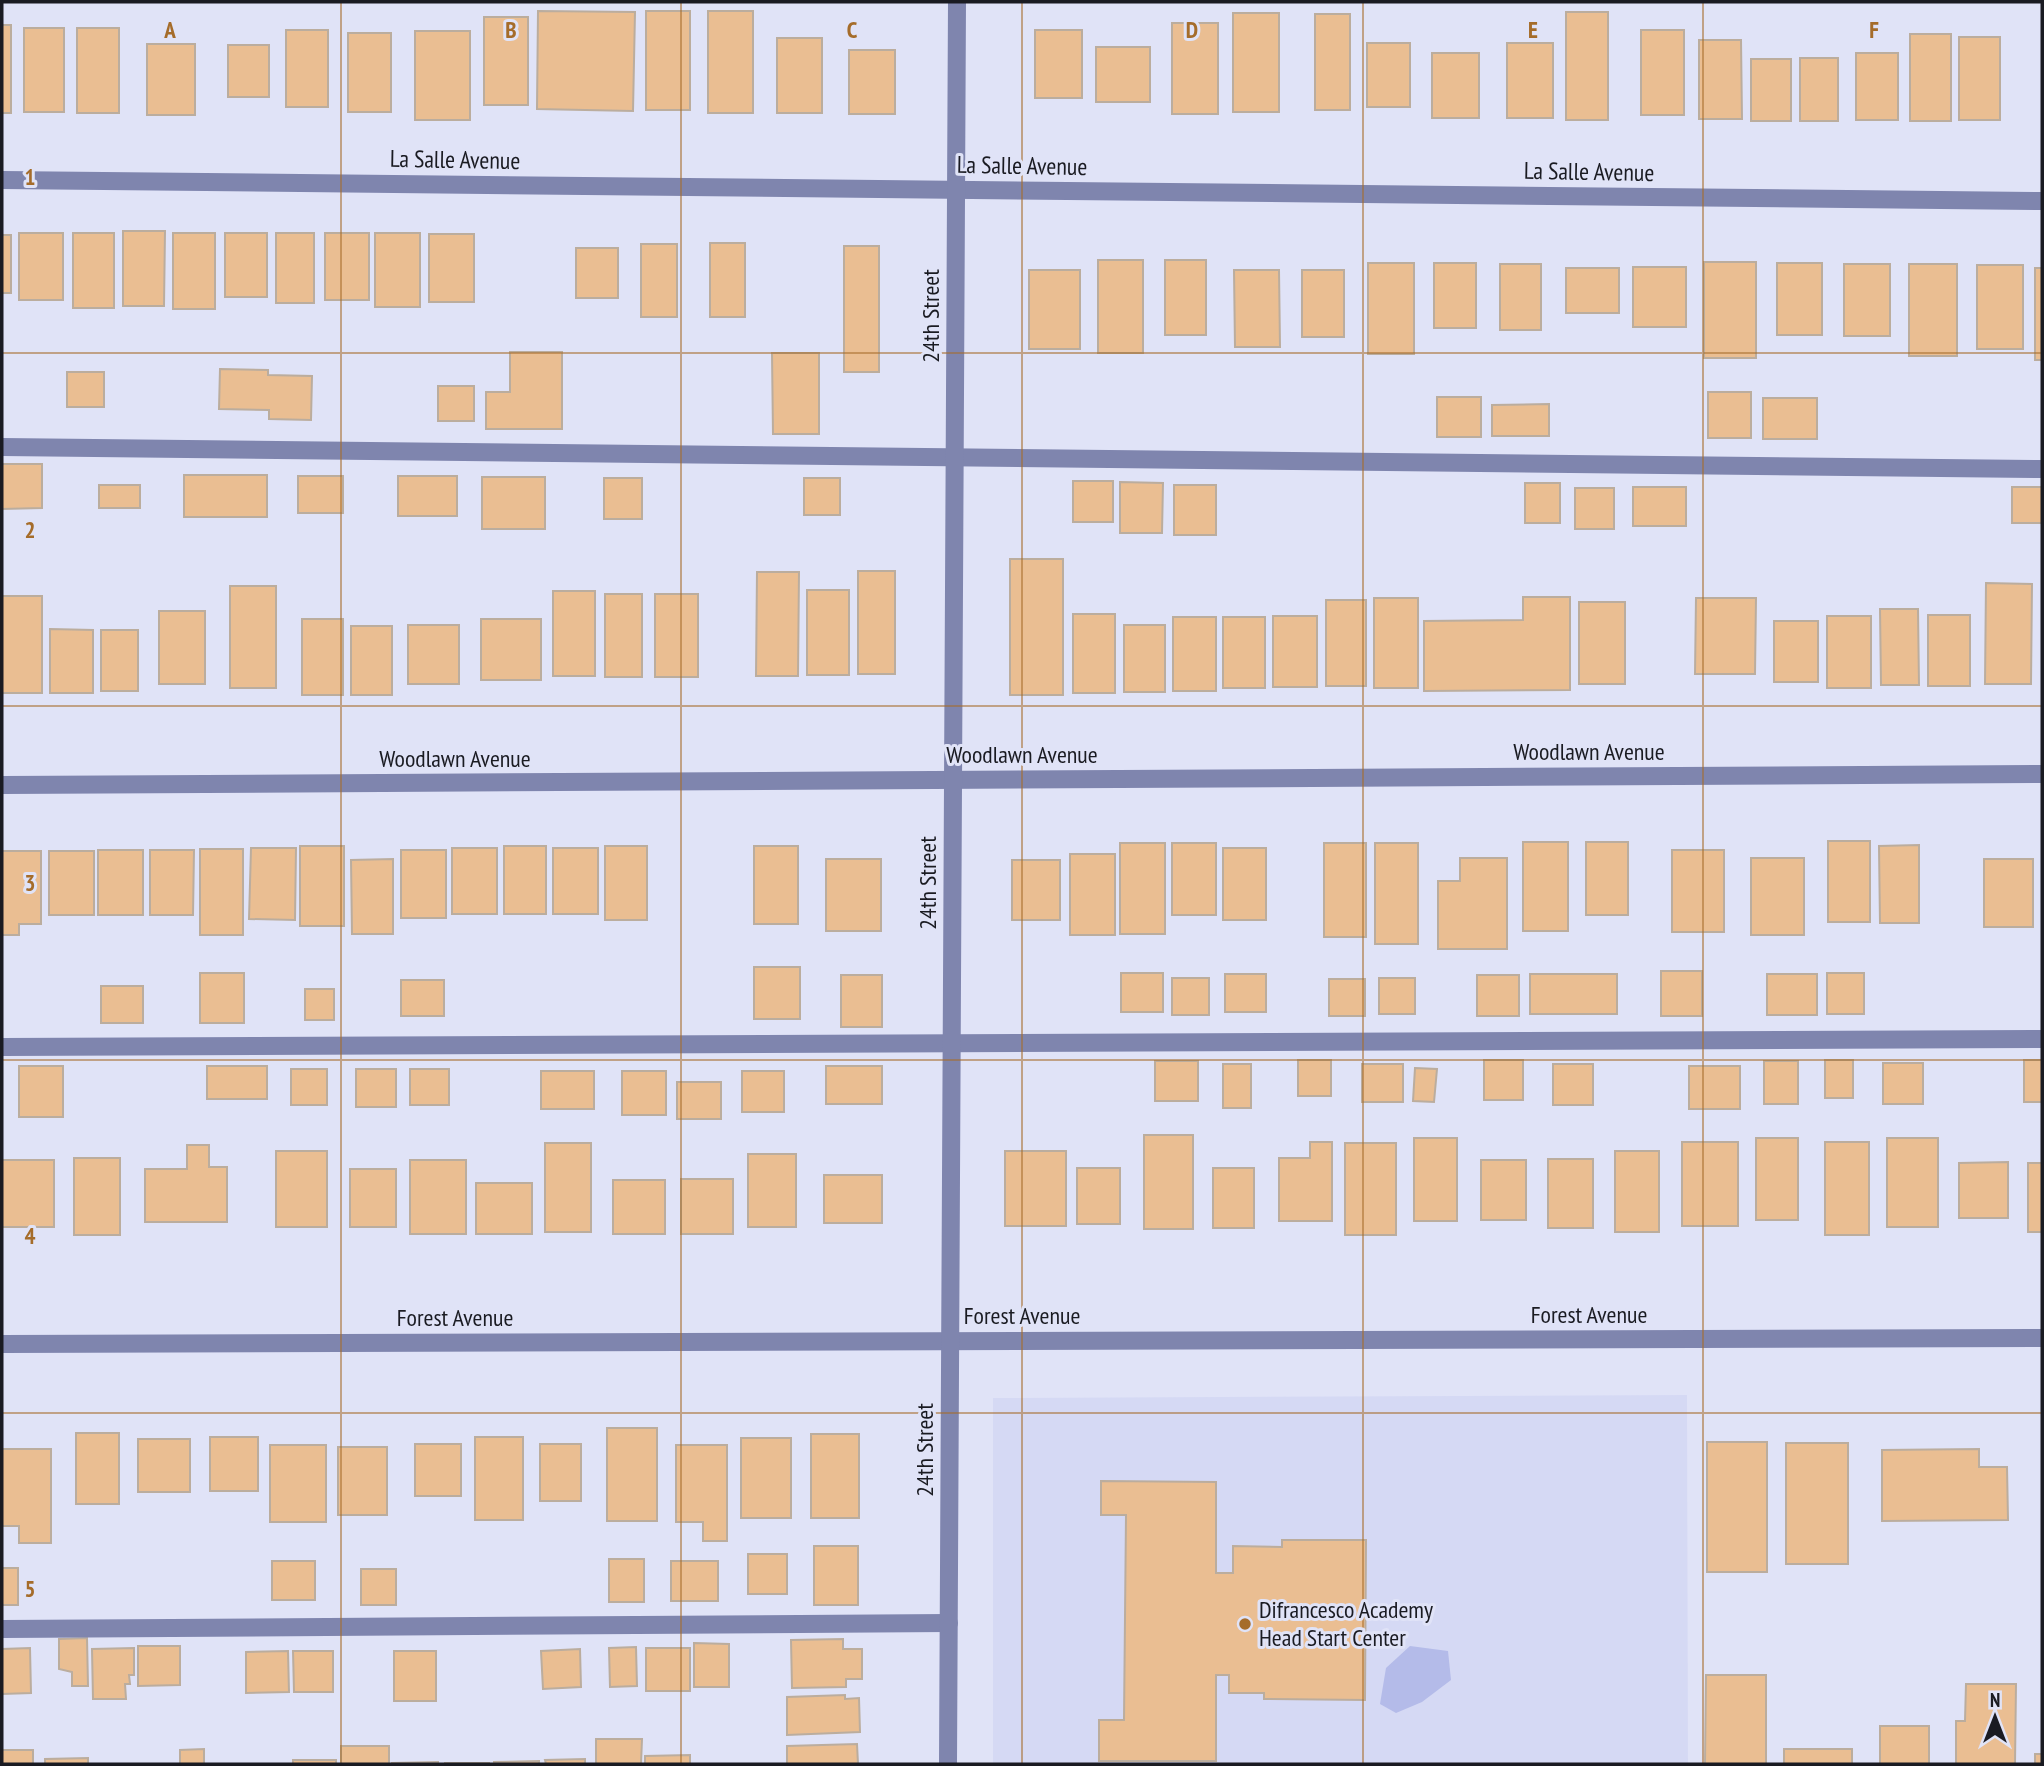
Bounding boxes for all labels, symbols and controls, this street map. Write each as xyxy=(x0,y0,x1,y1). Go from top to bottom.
text: A xyxy=(163,15,176,44)
text: B xyxy=(505,15,517,44)
text: C xyxy=(847,15,858,44)
text: D xyxy=(1186,15,1198,44)
text: E xyxy=(1528,15,1538,44)
text: F xyxy=(1869,15,1879,44)
street label: La Salle Avenue xyxy=(390,143,520,176)
street label: La Salle Avenue xyxy=(957,149,1087,182)
street label: La Salle Avenue xyxy=(1524,155,1654,188)
text: 1 xyxy=(25,162,36,191)
street label: 24th Street xyxy=(915,269,946,363)
text: 2 xyxy=(25,515,36,544)
street label: Woodlawn Avenue xyxy=(1513,736,1665,767)
street label: Woodlawn Avenue xyxy=(946,739,1098,770)
street label: Woodlawn Avenue xyxy=(379,743,531,774)
street label: 24th Street xyxy=(912,836,943,930)
text: 3 xyxy=(25,868,36,897)
text: 4 xyxy=(25,1221,36,1250)
street label: Forest Avenue xyxy=(1531,1299,1647,1330)
street label: Forest Avenue xyxy=(964,1300,1080,1331)
street label: Forest Avenue xyxy=(397,1302,513,1333)
street label: 24th Street xyxy=(909,1403,940,1497)
text: 5 xyxy=(25,1574,36,1603)
place label: Difrancesco Academy Head Start Center xyxy=(1259,1594,1433,1653)
marker: Difrancesco Academy Head Start Center xyxy=(1237,1616,1253,1632)
north arrow xyxy=(1960,1682,2030,1752)
text: N xyxy=(1990,1688,2000,1712)

